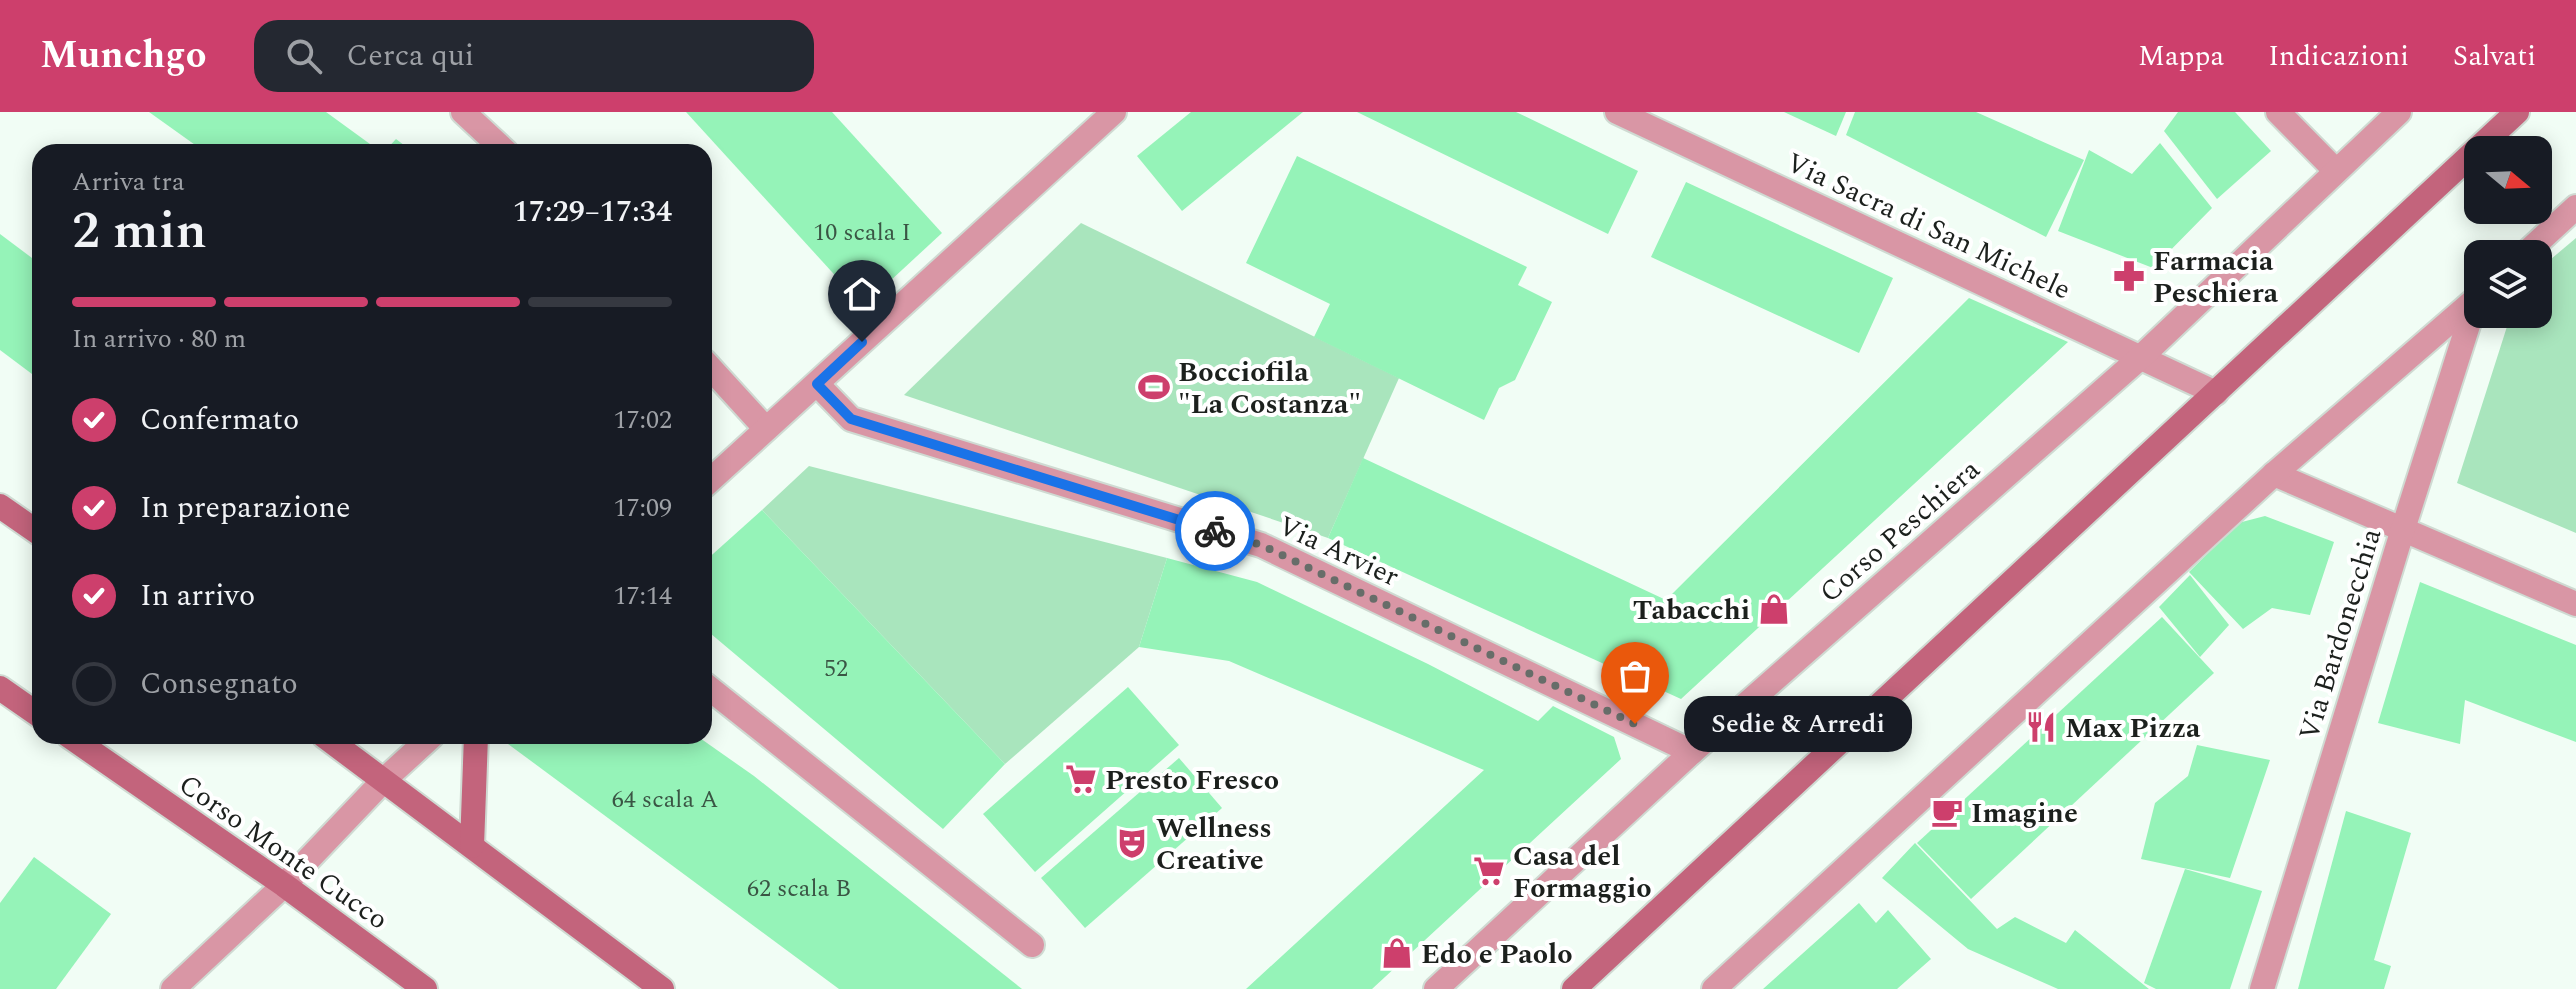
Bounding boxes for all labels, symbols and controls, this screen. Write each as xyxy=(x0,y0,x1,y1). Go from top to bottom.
search box xyxy=(254,20,814,92)
text: Munchgo xyxy=(40,27,206,85)
text: Cerca qui xyxy=(346,33,474,79)
icon: search xyxy=(282,34,326,78)
text: Mappa xyxy=(2138,35,2224,78)
text: Indicazioni xyxy=(2268,35,2409,78)
text: Salvati xyxy=(2453,35,2536,78)
north arrow xyxy=(2464,136,2552,224)
map controls xyxy=(2464,136,2552,328)
street label: Via Sacra di San Michele xyxy=(1779,142,2078,311)
text: Arriva tra xyxy=(72,162,185,202)
text: 17:29–17:34 xyxy=(513,189,672,235)
text: 2 min xyxy=(72,192,207,271)
house number: 10 scala I xyxy=(813,215,911,251)
place label: Farmacia Peschiera xyxy=(2153,240,2279,315)
button: layers xyxy=(2464,240,2552,328)
pharmacy icon: Farmacia Peschiera xyxy=(2112,259,2146,293)
pin xyxy=(828,260,896,342)
icon: home xyxy=(840,272,884,316)
text: In arrivo · 80 m xyxy=(72,319,246,359)
place label: Bocciofila "La Costanza" xyxy=(1178,351,1361,426)
sports icon: Bocciofila "La Costanza" xyxy=(1137,370,1171,404)
text: Confermato xyxy=(140,397,299,443)
icon: check xyxy=(72,398,116,442)
text: 17:02 xyxy=(613,400,672,440)
street label: Corso Peschiera xyxy=(1810,449,1990,613)
text: In preparazione xyxy=(140,485,351,531)
icon: check xyxy=(72,486,116,530)
text: 17:09 xyxy=(613,488,672,528)
courier xyxy=(1175,491,1255,571)
street label: Via Arvier xyxy=(1271,505,1406,598)
icon: bike xyxy=(1193,509,1237,553)
street label: Via Bardonecchia xyxy=(2288,523,2393,746)
text: In arrivo xyxy=(140,573,255,619)
icon: check xyxy=(72,574,116,618)
text: 17:14 xyxy=(613,576,672,616)
place label: Tabacchi xyxy=(1633,589,1750,632)
shop icon: Tabacchi xyxy=(1757,592,1791,626)
pin xyxy=(1601,642,1669,724)
house number: 52 xyxy=(824,651,848,687)
icon: bag xyxy=(1613,654,1657,698)
text: Consegnato xyxy=(140,661,298,707)
callout: Sedie & Arredi xyxy=(1683,696,1911,752)
text: Sedie & Arredi xyxy=(1711,704,1885,744)
place label: Max Pizza xyxy=(2065,707,2201,750)
restaurant icon: Max Pizza xyxy=(2024,710,2058,744)
place label: Presto Fresco xyxy=(1105,759,1279,802)
supermarket icon: Presto Fresco xyxy=(1064,762,1098,796)
street label: Corso Monte Cucco xyxy=(169,764,397,941)
house number: 64 scala A xyxy=(612,782,718,818)
place label: Imagine xyxy=(1971,792,2078,835)
cafe icon: Imagine xyxy=(1930,795,1964,829)
place label: Wellness Creative xyxy=(1156,807,1272,882)
theatre icon: Wellness Creative xyxy=(1115,826,1149,860)
place label: Casa del Formaggio xyxy=(1513,835,1652,910)
supermarket icon: Casa del Formaggio xyxy=(1472,854,1506,888)
house number: 62 scala B xyxy=(747,871,851,907)
place label: Edo e Paolo xyxy=(1421,933,1573,976)
shop icon: Edo e Paolo xyxy=(1380,936,1414,970)

